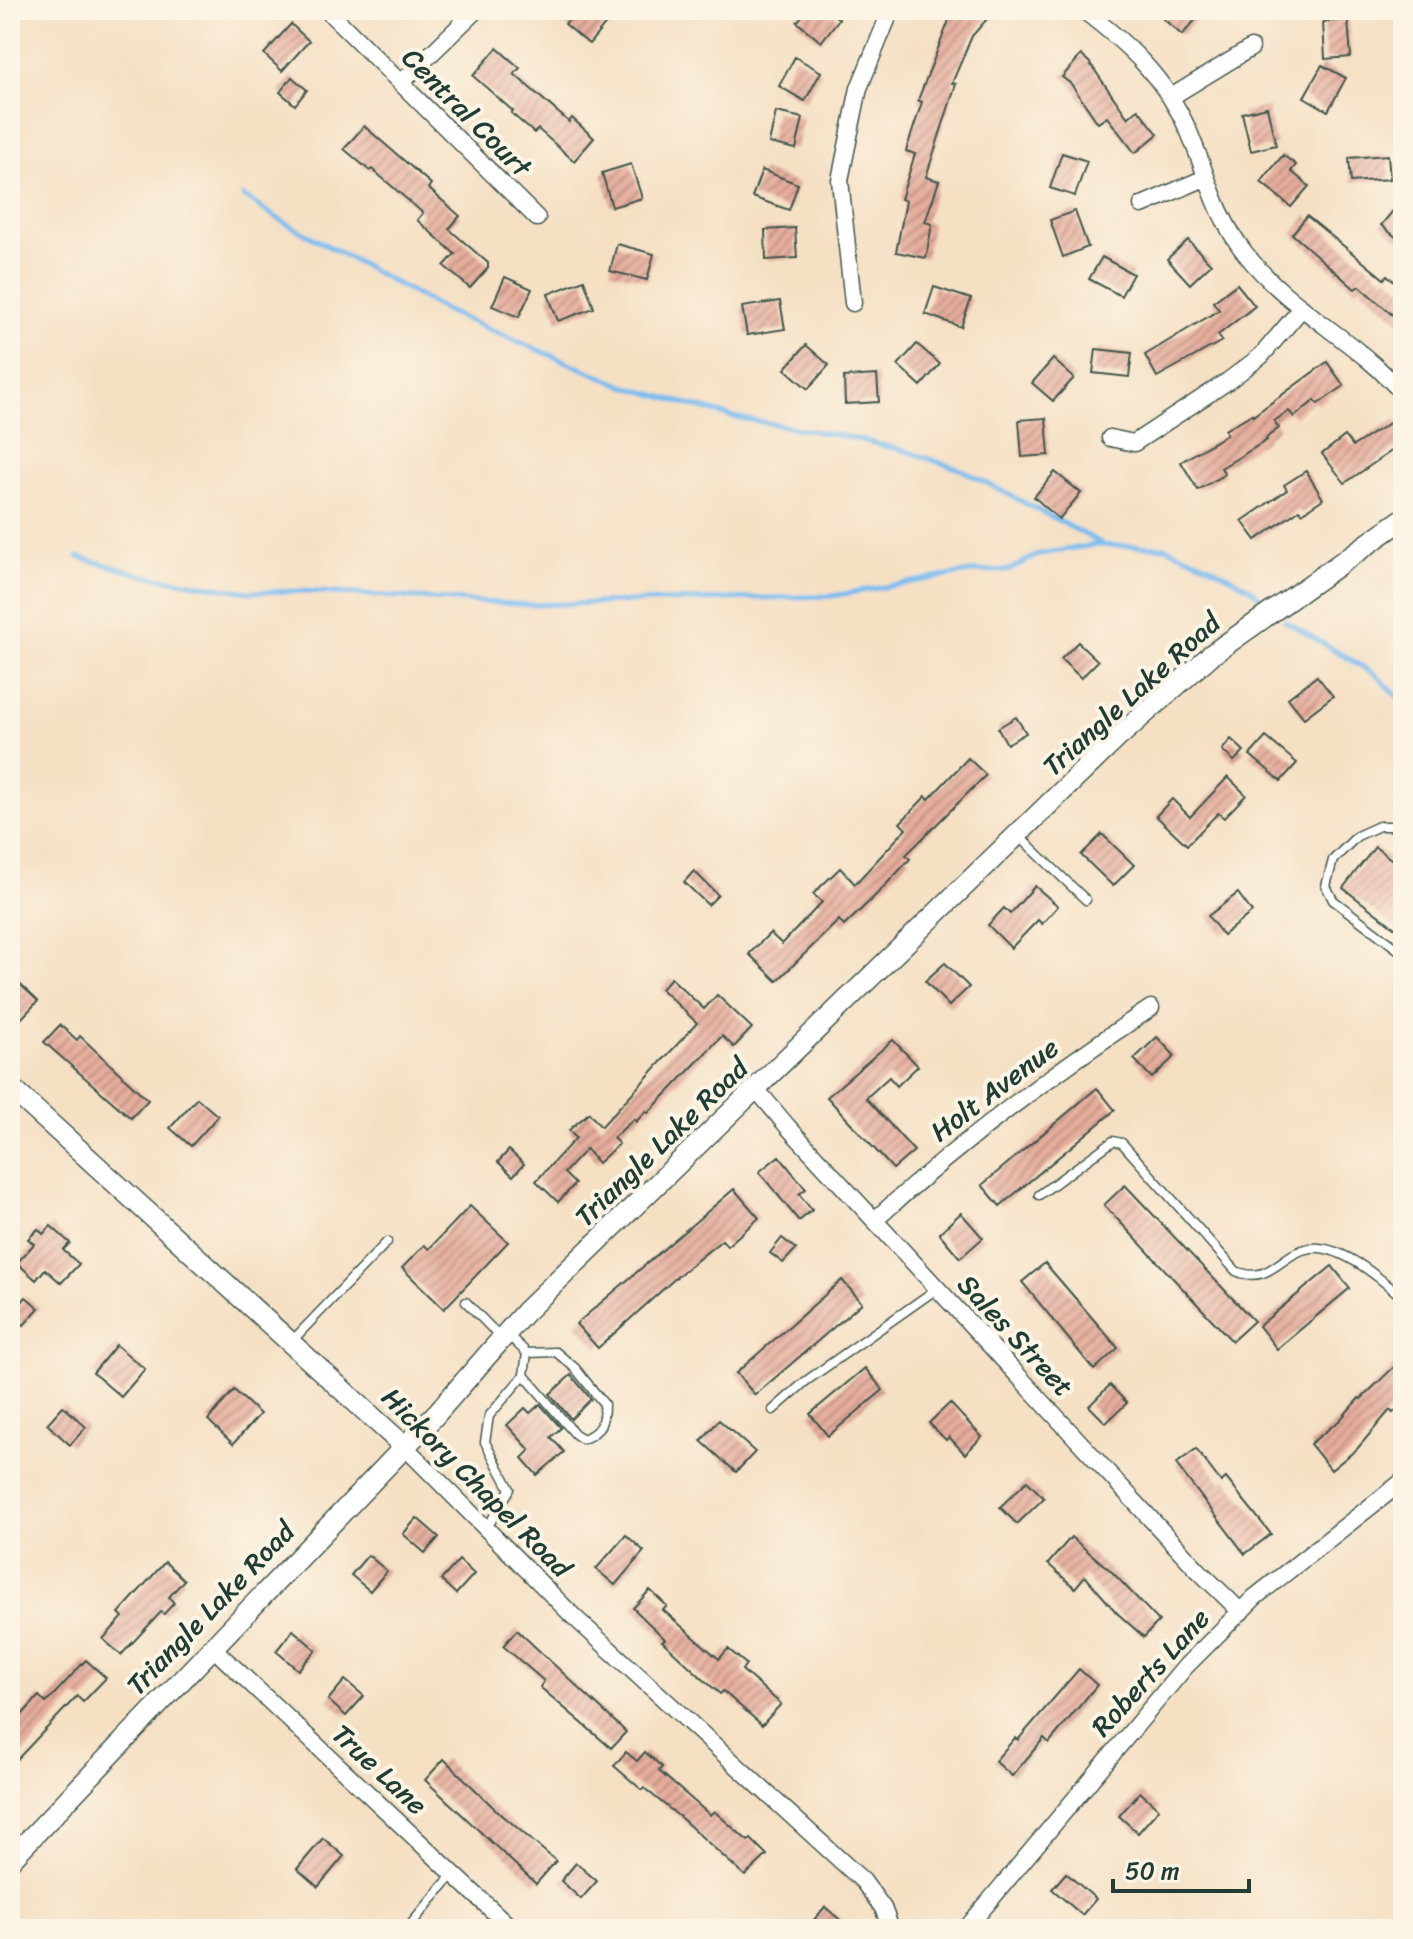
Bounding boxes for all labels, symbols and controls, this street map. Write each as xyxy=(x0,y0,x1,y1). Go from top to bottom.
street label: Central Court xyxy=(390,35,545,191)
street label: Triangle Lake Road xyxy=(1030,599,1234,789)
street label: Holt Avenue xyxy=(919,1024,1070,1155)
street label: Triangle Lake Road xyxy=(562,1044,762,1239)
street label: Sales Street xyxy=(945,1262,1086,1409)
street label: Hickory Chapel Road xyxy=(369,1375,586,1591)
street label: Triangle Lake Road xyxy=(114,1508,309,1707)
street label: Roberts Lane xyxy=(1079,1596,1222,1748)
street label: True Lane xyxy=(320,1711,439,1827)
scale bar xyxy=(1113,1843,1249,1893)
text: 50 m xyxy=(1125,1850,1180,1892)

